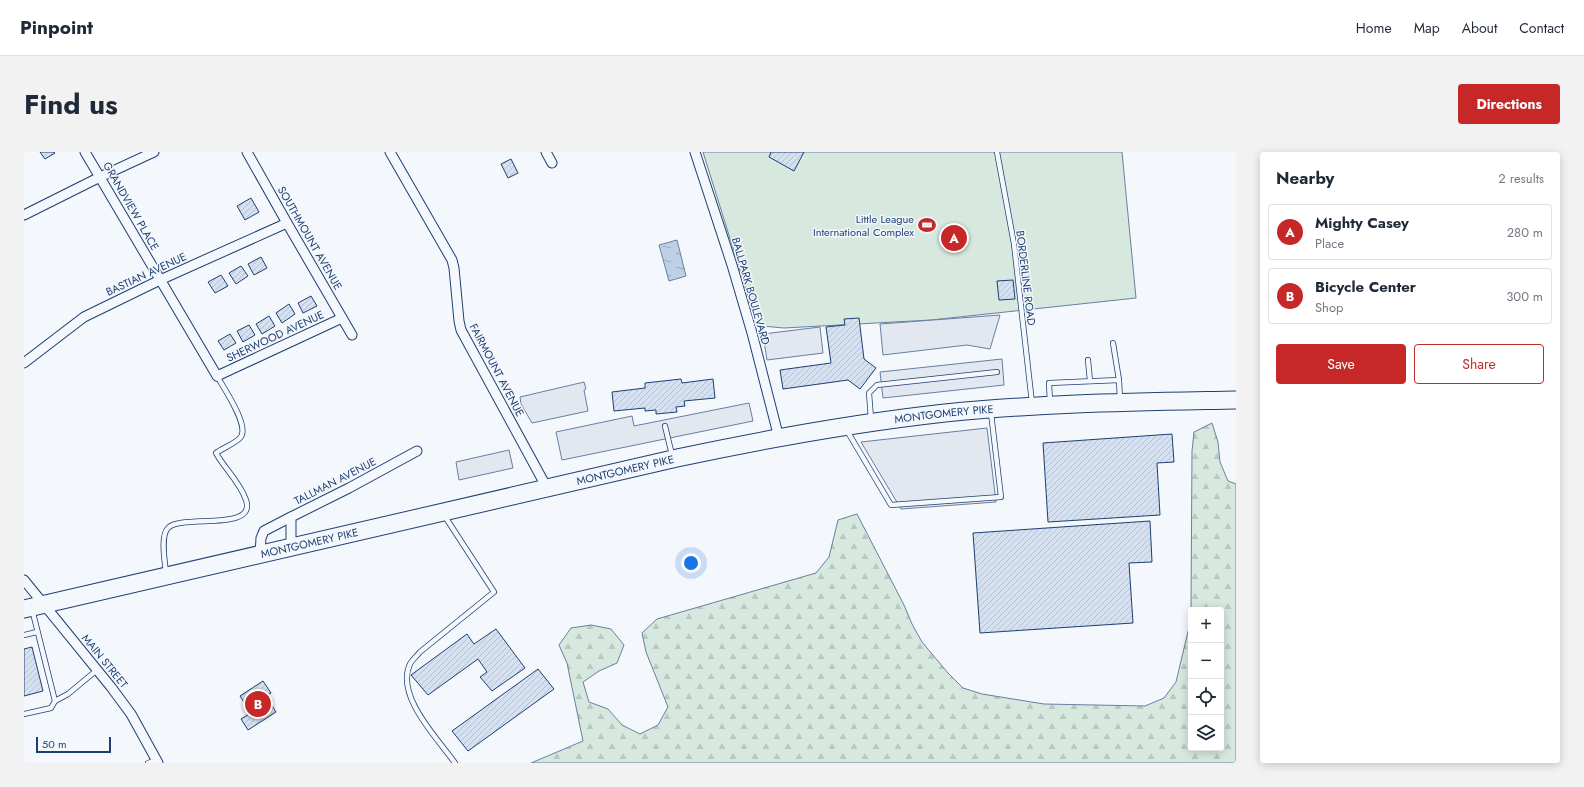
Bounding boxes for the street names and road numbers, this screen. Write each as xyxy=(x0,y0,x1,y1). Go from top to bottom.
street label: GRANDVIEW PLACE xyxy=(99,159,163,253)
street label: SOUTHMOUNT AVENUE xyxy=(274,183,346,293)
street label: BORDERLINE ROAD xyxy=(1012,230,1040,327)
street label: BALLPARK BOULEVARD xyxy=(728,235,774,347)
street label: BASTIAN AVENUE xyxy=(103,248,189,300)
street label: SHERWOOD AVENUE xyxy=(224,306,326,366)
street label: FAIRMOUNT AVENUE xyxy=(466,321,528,419)
street label: MONTGOMERY PIKE xyxy=(893,401,994,427)
street label: MONTGOMERY PIKE xyxy=(575,451,675,489)
street label: TALLMAN AVENUE xyxy=(291,453,379,509)
street label: MONTGOMERY PIKE xyxy=(259,524,360,562)
street label: MAIN STREET xyxy=(78,631,132,691)

